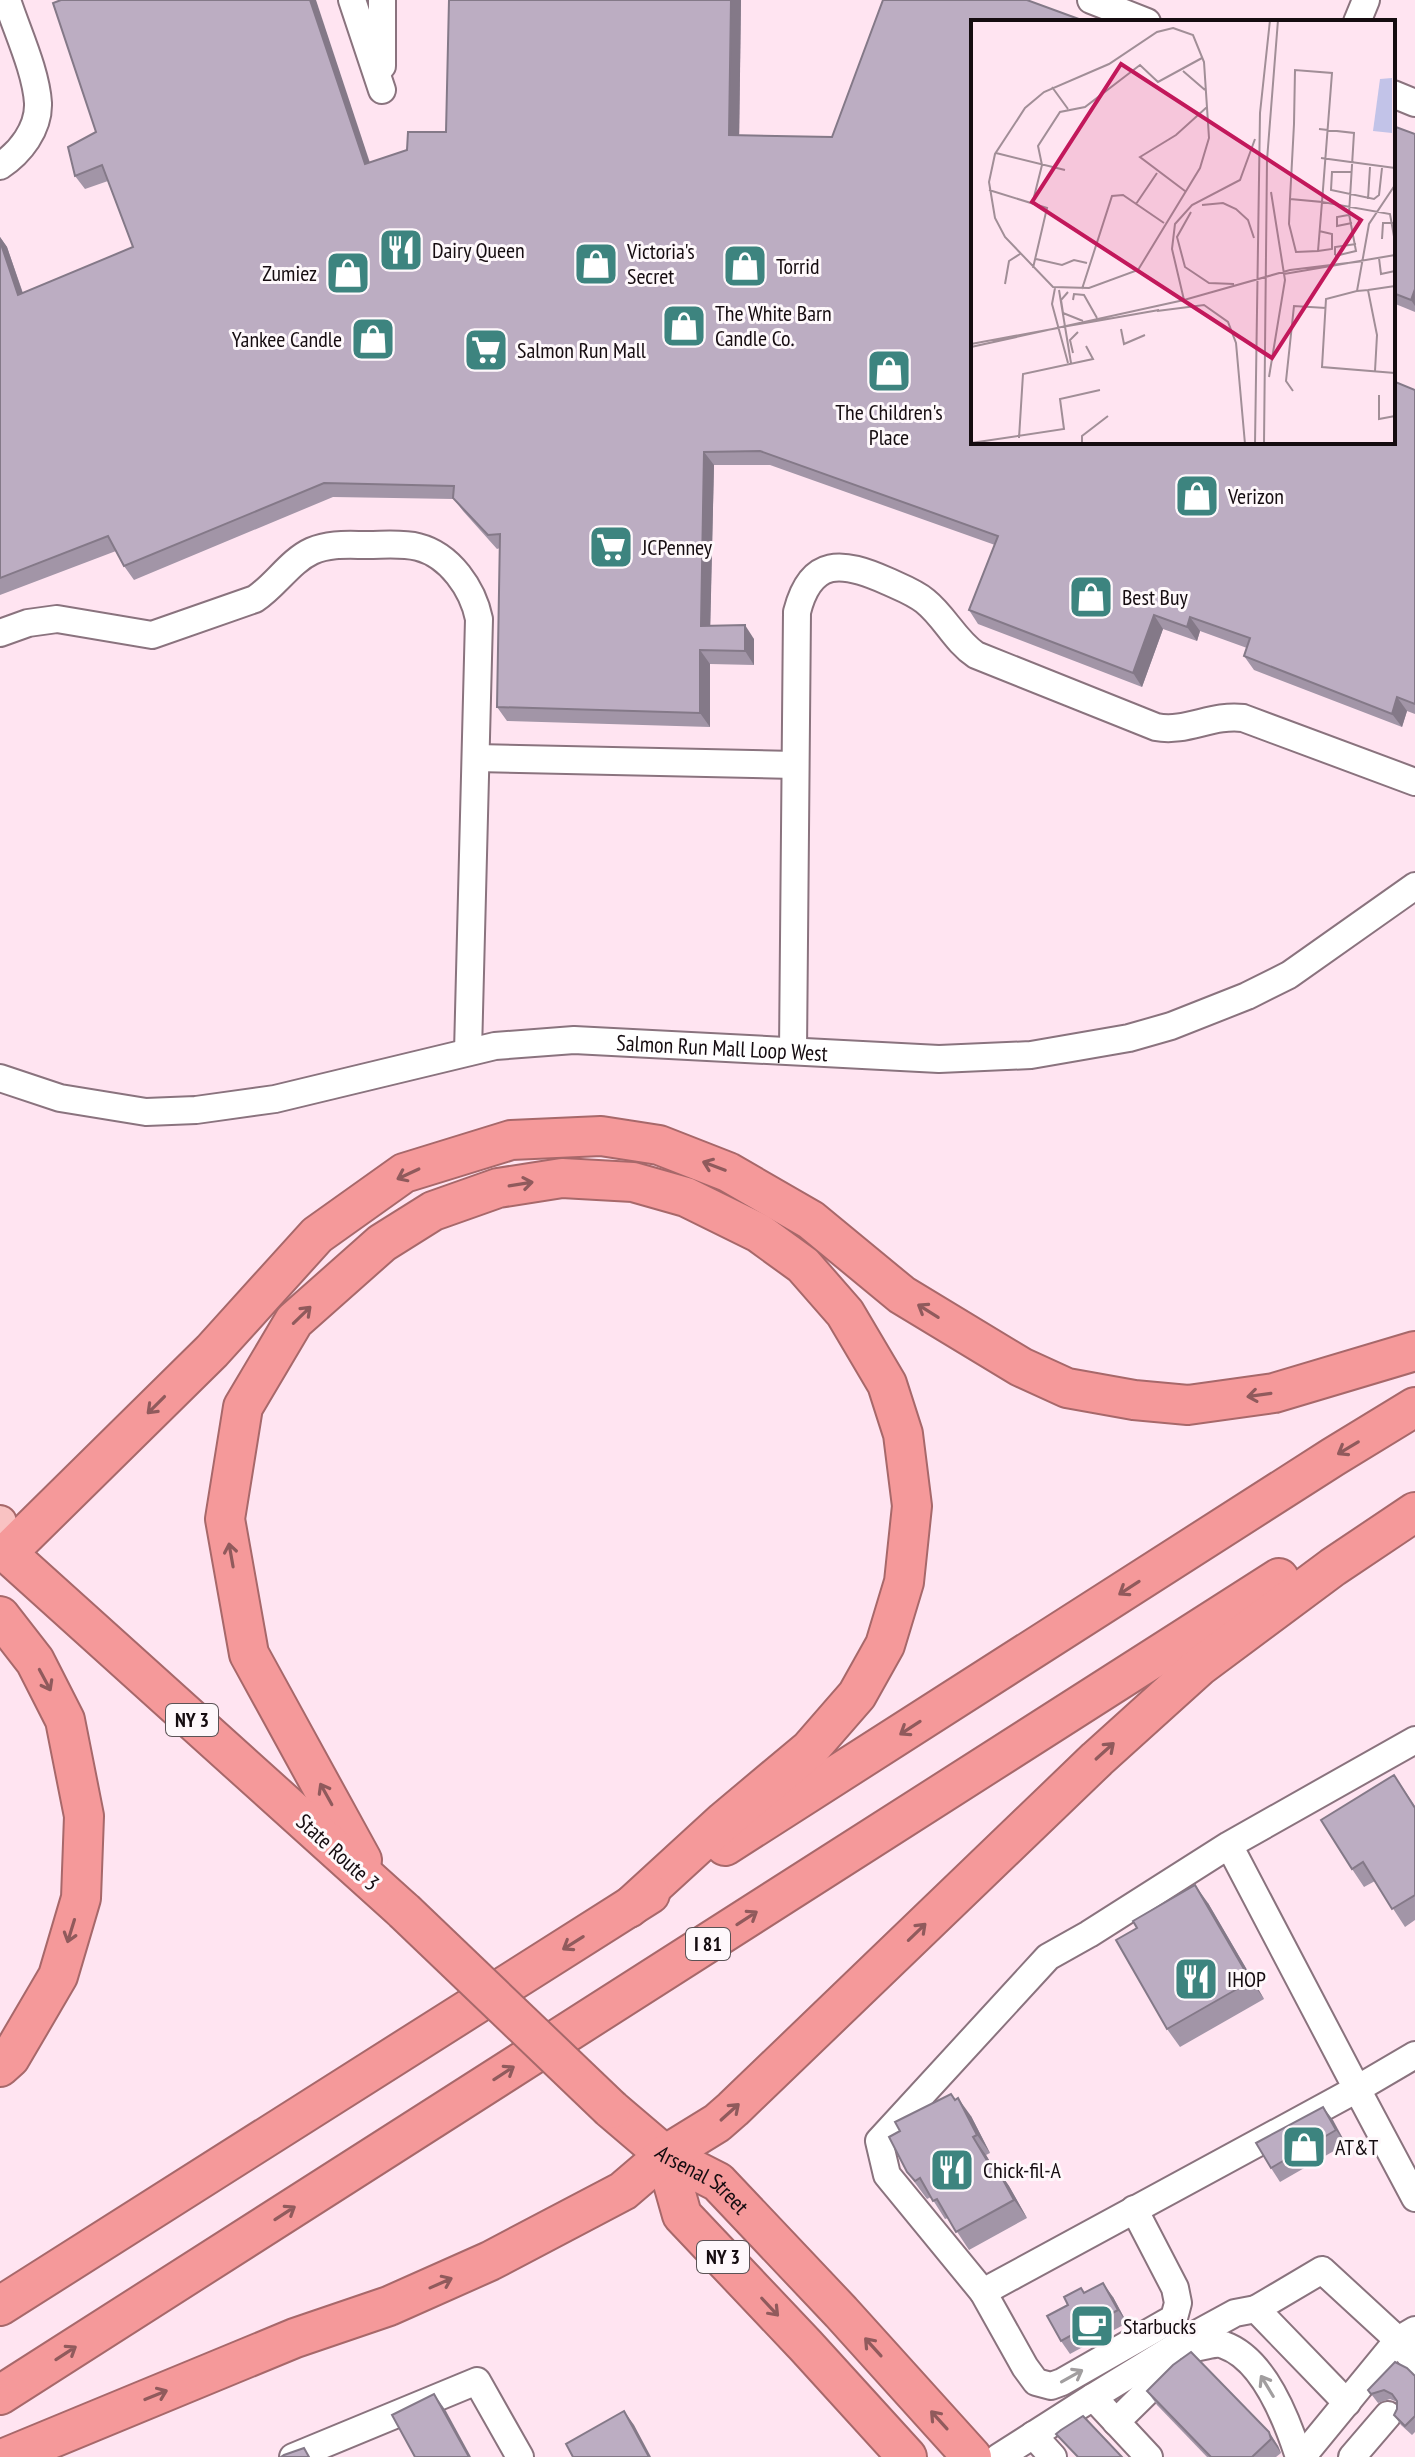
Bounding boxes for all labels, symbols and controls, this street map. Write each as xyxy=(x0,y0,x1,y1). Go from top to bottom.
inset map xyxy=(971,20,1395,444)
restaurant icon: Dairy Queen xyxy=(377,226,425,274)
place label: Dairy Queen xyxy=(432,236,525,264)
place label: Victoria's Secret xyxy=(626,237,695,290)
shop icon: Victoria's Secret xyxy=(572,240,620,288)
shop icon: Torrid xyxy=(721,242,769,290)
shop icon: Zumiez xyxy=(324,249,372,297)
place label: Torrid xyxy=(776,252,819,280)
place label: Zumiez xyxy=(262,259,317,287)
place label: The White Barn Candle Co. xyxy=(715,299,832,352)
shop icon: The White Barn Candle Co. xyxy=(660,302,708,350)
shop icon: Yankee Candle xyxy=(349,315,397,363)
place label: Yankee Candle xyxy=(232,325,342,353)
supermarket icon: Salmon Run Mall xyxy=(462,326,510,374)
place label: Salmon Run Mall xyxy=(517,336,647,364)
shop icon: The Children's Place xyxy=(865,347,913,395)
place label: The Children's Place xyxy=(835,398,943,451)
shop icon: Verizon xyxy=(1173,472,1221,520)
place label: Verizon xyxy=(1227,482,1284,510)
supermarket icon: JCPenney xyxy=(587,523,635,571)
place label: JCPenney xyxy=(641,533,713,561)
shop icon: Best Buy xyxy=(1067,573,1115,621)
place label: Best Buy xyxy=(1122,583,1189,611)
street label: Salmon Run Mall Loop West xyxy=(616,1028,828,1067)
one-way arrow xyxy=(702,1158,727,1172)
one-way arrow xyxy=(397,1167,421,1182)
one-way arrow xyxy=(508,1176,533,1191)
one-way arrow xyxy=(917,1303,940,1319)
one-way arrow xyxy=(292,1305,312,1324)
one-way arrow xyxy=(1246,1388,1273,1403)
one-way arrow xyxy=(146,1396,166,1415)
one-way arrow xyxy=(1337,1440,1360,1456)
one-way arrow xyxy=(223,1543,238,1568)
one-way arrow xyxy=(1118,1580,1141,1596)
one-way arrow xyxy=(37,1668,53,1691)
road number: NY 3 xyxy=(166,1704,218,1736)
one-way arrow xyxy=(899,1720,922,1736)
one-way arrow xyxy=(1094,1743,1114,1761)
one-way arrow xyxy=(317,1782,333,1806)
street label: State Route 3 xyxy=(291,1807,385,1897)
one-way arrow xyxy=(735,1910,758,1926)
one-way arrow xyxy=(63,1918,78,1944)
one-way arrow xyxy=(907,1922,927,1941)
road number: I 81 xyxy=(686,1928,730,1960)
one-way arrow xyxy=(562,1936,585,1952)
restaurant icon: IHOP xyxy=(1172,1955,1220,2003)
place label: IHOP xyxy=(1227,1965,1266,1993)
one-way arrow xyxy=(492,2065,515,2081)
one-way arrow xyxy=(719,2103,739,2121)
shop icon: AT&T xyxy=(1280,2123,1328,2171)
place label: AT&T xyxy=(1335,2133,1378,2161)
street label: Arsenal Street xyxy=(650,2139,755,2220)
restaurant icon: Chick-fil-A xyxy=(928,2146,976,2194)
place label: Chick-fil-A xyxy=(983,2156,1062,2184)
one-way arrow xyxy=(273,2205,296,2221)
road number: NY 3 xyxy=(697,2241,749,2273)
one-way arrow xyxy=(428,2274,453,2289)
one-way arrow xyxy=(760,2297,779,2317)
cafe icon: Starbucks xyxy=(1068,2302,1116,2350)
place label: Starbucks xyxy=(1123,2312,1196,2340)
one-way arrow xyxy=(865,2338,883,2358)
one-way arrow xyxy=(54,2345,77,2361)
one-way arrow xyxy=(1060,2368,1083,2384)
one-way arrow xyxy=(1259,2375,1275,2398)
one-way arrow xyxy=(143,2386,168,2401)
one-way arrow xyxy=(930,2410,948,2430)

